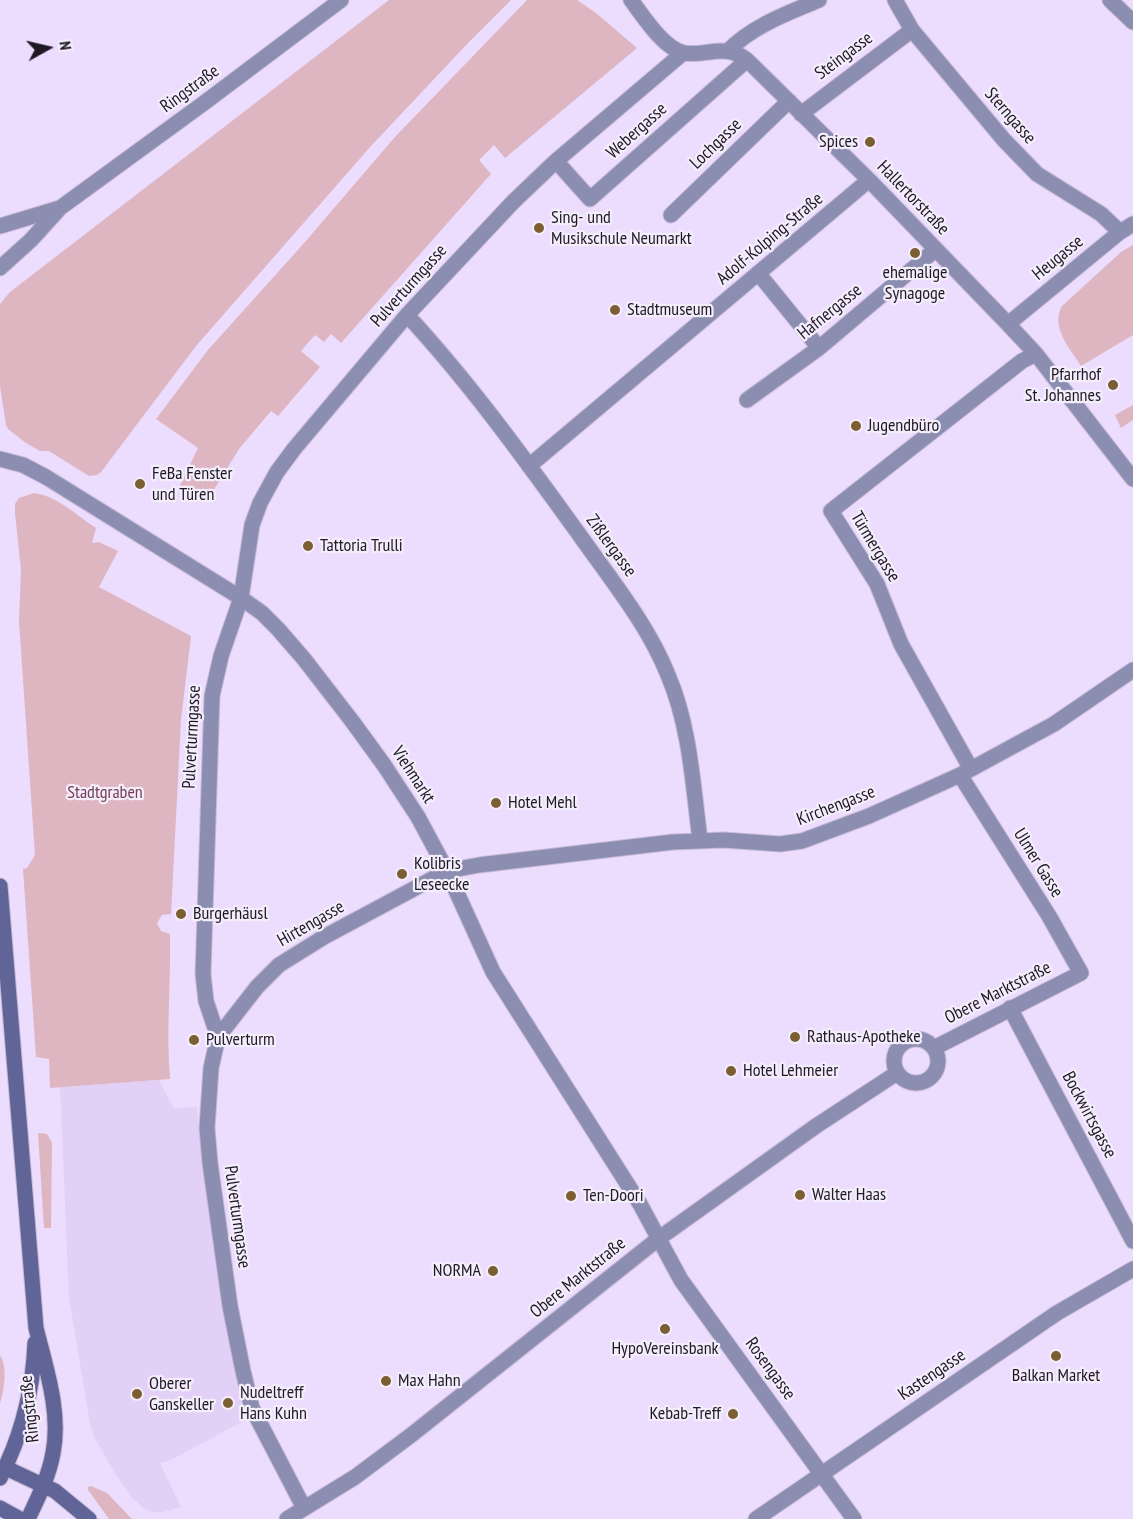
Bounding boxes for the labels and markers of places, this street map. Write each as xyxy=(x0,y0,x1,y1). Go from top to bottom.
place label: Spices xyxy=(819,131,858,153)
marker: Spices xyxy=(863,135,877,149)
place label: Sing- und Musikschule Neumarkt xyxy=(551,207,692,250)
marker: Sing- und Musikschule Neumarkt xyxy=(532,221,546,235)
marker: ehemalige Synagoge xyxy=(908,246,922,260)
place label: ehemalige Synagoge xyxy=(882,262,948,304)
place label: Stadtmuseum xyxy=(627,299,712,321)
marker: Stadtmuseum xyxy=(608,303,622,317)
place label: Pfarrhof St. Johannes xyxy=(1025,364,1101,406)
marker: Pfarrhof St. Johannes xyxy=(1106,378,1120,392)
place label: Jugendbüro xyxy=(868,415,939,437)
marker: Jugendbüro xyxy=(849,419,863,433)
place label: FeBa Fenster und Türen xyxy=(152,463,232,506)
marker: FeBa Fenster und Türen xyxy=(133,477,147,491)
place label: Tattoria Trulli xyxy=(320,535,403,557)
marker: Tattoria Trulli xyxy=(301,539,315,553)
place label: Hotel Mehl xyxy=(508,792,577,814)
marker: Hotel Mehl xyxy=(489,796,503,810)
place label: Kolibris Leseecke xyxy=(414,853,469,896)
marker: Kolibris Leseecke xyxy=(395,867,409,881)
place label: Burgerhäusl xyxy=(193,903,268,925)
marker: Burgerhäusl xyxy=(174,907,188,921)
place label: Rathaus-Apotheke xyxy=(807,1026,921,1048)
place label: Pulverturm xyxy=(206,1029,275,1051)
marker: Rathaus-Apotheke xyxy=(788,1030,802,1044)
marker: Pulverturm xyxy=(187,1033,201,1047)
place label: Hotel Lehmeier xyxy=(743,1060,838,1082)
marker: Hotel Lehmeier xyxy=(724,1064,738,1078)
place label: Walter Haas xyxy=(812,1184,886,1206)
place label: Ten-Doori xyxy=(583,1185,644,1207)
marker: Walter Haas xyxy=(793,1188,807,1202)
marker: Ten-Doori xyxy=(564,1189,578,1203)
place label: NORMA xyxy=(433,1260,481,1282)
marker: NORMA xyxy=(486,1264,500,1278)
marker: HypoVereinsbank xyxy=(658,1322,672,1336)
place label: HypoVereinsbank xyxy=(611,1338,719,1360)
marker: Balkan Market xyxy=(1049,1349,1063,1363)
place label: Balkan Market xyxy=(1012,1365,1100,1387)
place label: Max Hahn xyxy=(398,1370,461,1392)
place label: Oberer Ganskeller xyxy=(149,1373,214,1416)
marker: Max Hahn xyxy=(379,1374,393,1388)
place label: Nudeltreff Hans Kuhn xyxy=(240,1382,307,1424)
marker: Oberer Ganskeller xyxy=(130,1387,144,1401)
marker: Nudeltreff Hans Kuhn xyxy=(221,1396,235,1410)
place label: Kebab-Treff xyxy=(650,1403,721,1425)
marker: Kebab-Treff xyxy=(726,1407,740,1421)

